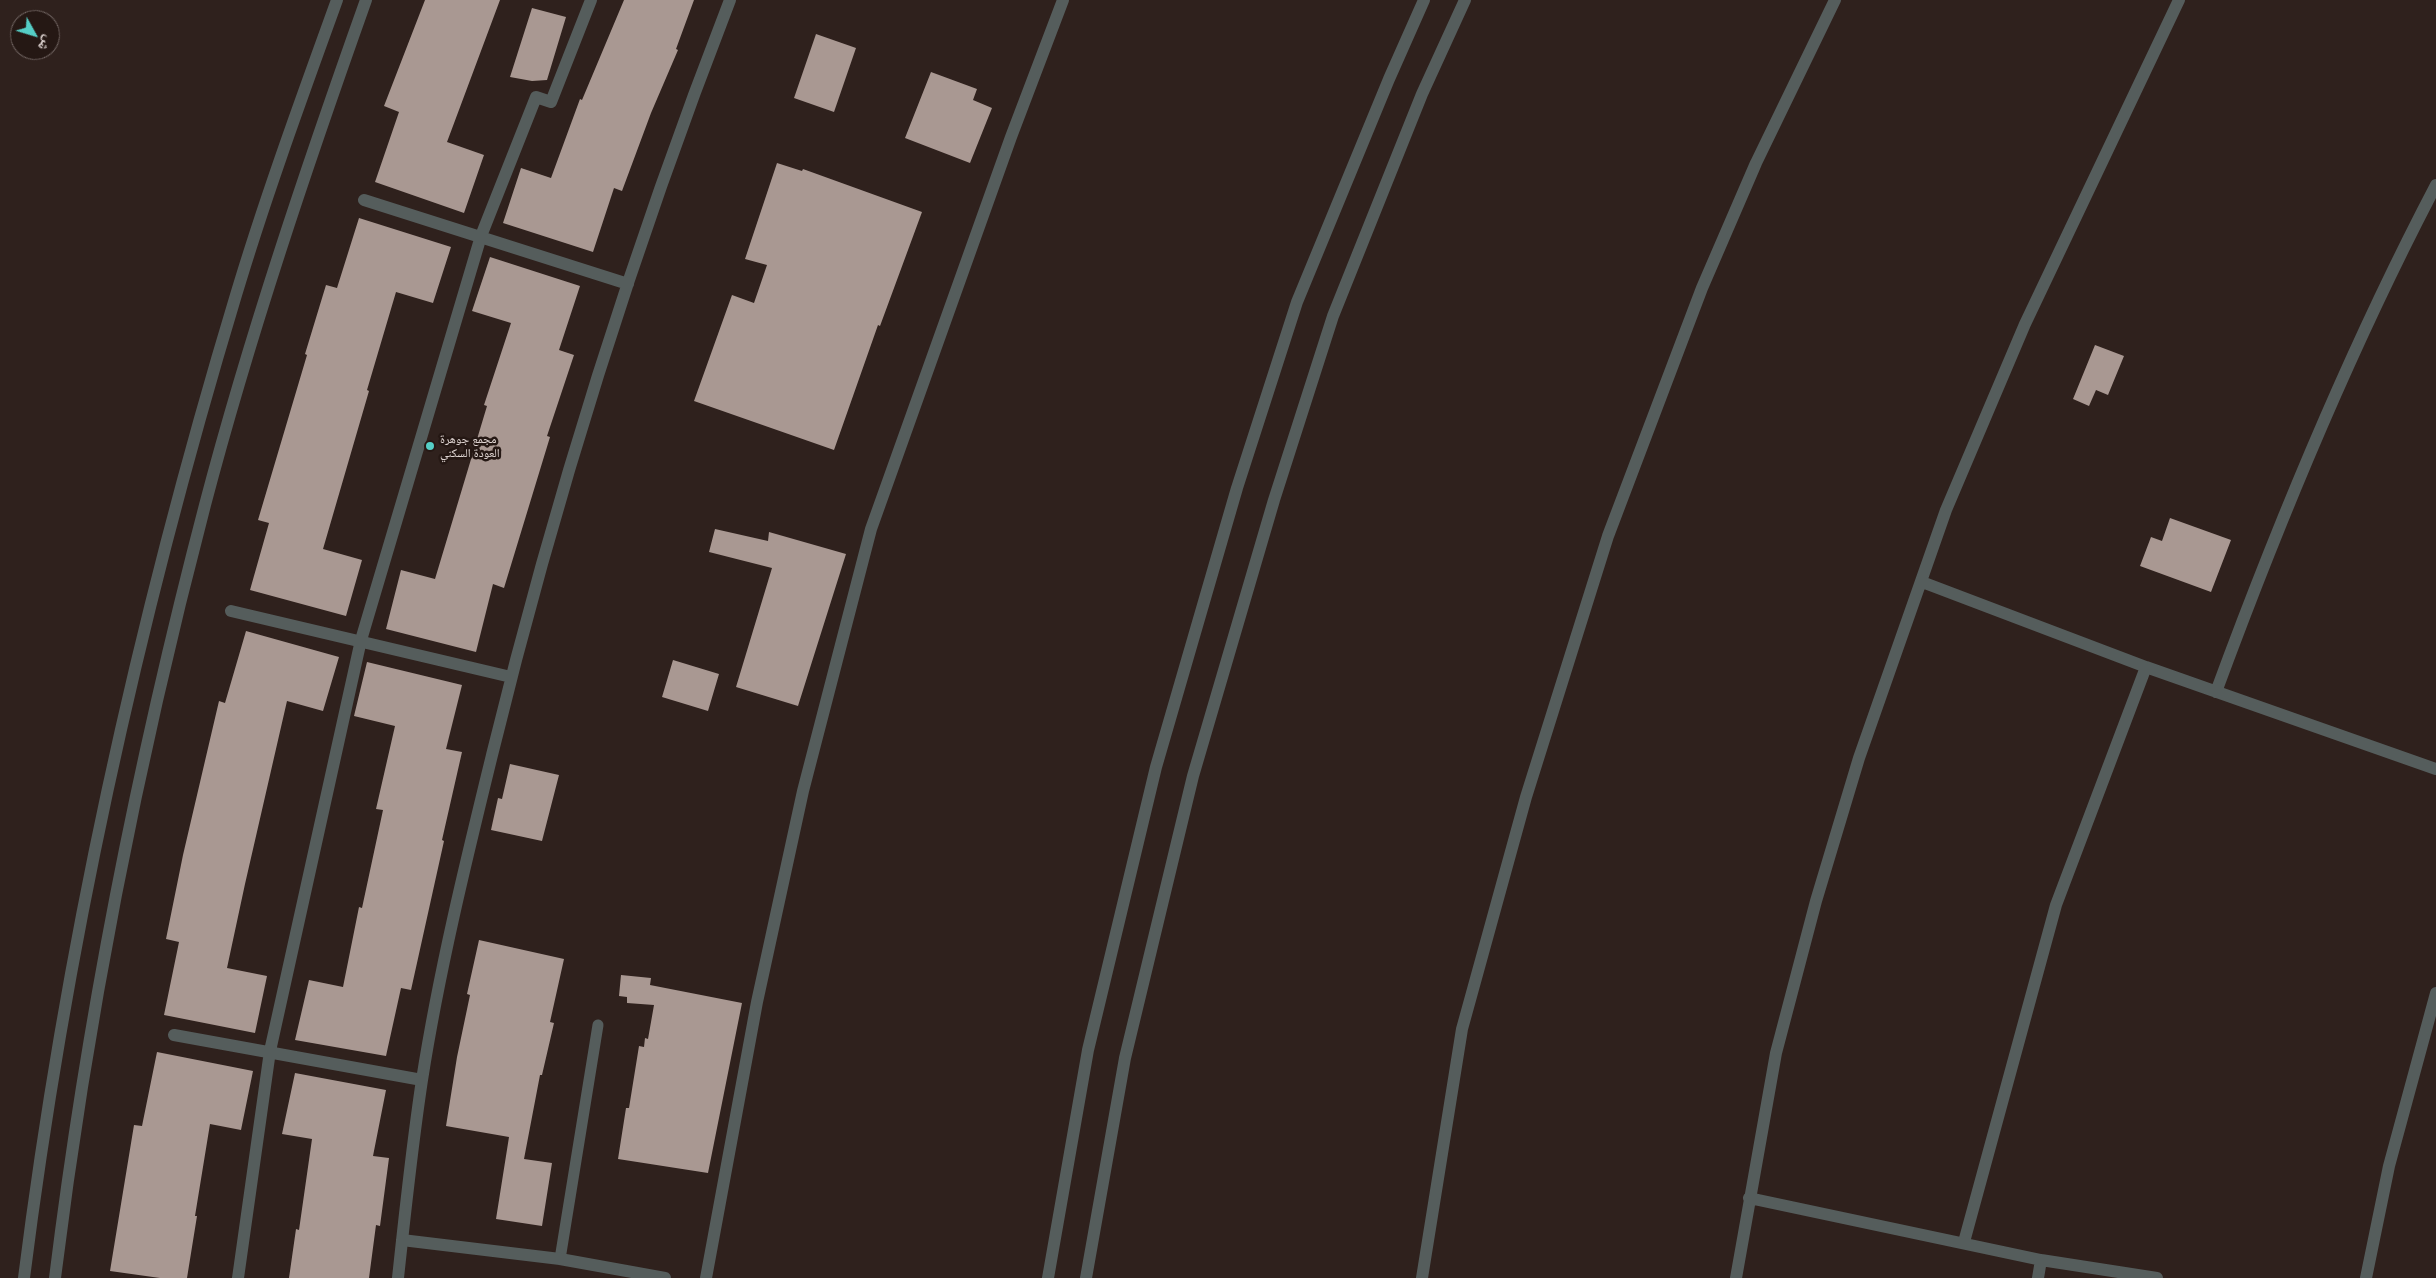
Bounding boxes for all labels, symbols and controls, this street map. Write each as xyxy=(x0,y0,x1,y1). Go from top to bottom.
north arrow xyxy=(10,10,60,60)
text: ش xyxy=(34,32,58,55)
place label: مجمع جوهرة العودة السكني xyxy=(440,432,500,460)
marker: مجمع جوهرة العودة السكني xyxy=(424,440,436,452)

